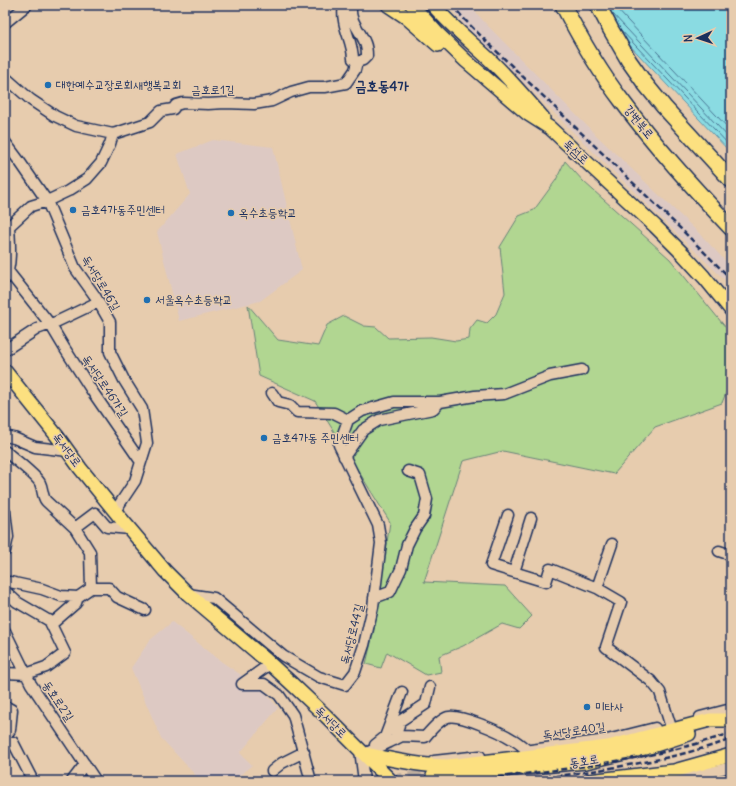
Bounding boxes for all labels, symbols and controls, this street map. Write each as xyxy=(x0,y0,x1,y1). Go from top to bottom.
north arrow xyxy=(678,18,718,58)
text: N xyxy=(681,34,695,43)
place label: 대한예수교장로회새행복교회 xyxy=(56,77,182,92)
district label: 금호동4가 xyxy=(355,77,409,95)
marker: 대한예수교장로회새행복교회 xyxy=(43,80,53,90)
street label: 금호로1길 xyxy=(191,82,235,97)
street label: 강변북로 xyxy=(621,102,657,141)
street label: 뚝섬로 xyxy=(561,136,592,167)
place label: 금호4가동주민센터 xyxy=(81,202,165,217)
marker: 금호4가동주민센터 xyxy=(68,205,78,215)
place label: 옥수초등학교 xyxy=(239,205,297,220)
marker: 옥수초등학교 xyxy=(226,208,236,218)
street label: 독서당로46길 xyxy=(79,252,124,314)
place label: 서울옥수초등학교 xyxy=(155,292,232,307)
marker: 서울옥수초등학교 xyxy=(142,295,152,305)
street label: 독서당로46가길 xyxy=(79,352,132,420)
street label: 독서당로 xyxy=(50,430,85,470)
place label: 금호4가동 주민센터 xyxy=(272,430,359,445)
marker: 금호4가동 주민센터 xyxy=(259,433,269,443)
street label: 독서당로44길 xyxy=(337,602,366,666)
street label: 동호로2길 xyxy=(40,678,77,724)
place label: 미타사 xyxy=(595,699,624,714)
marker: 미타사 xyxy=(582,702,592,712)
street label: 독서당로 xyxy=(312,703,350,741)
street label: 독서당로40길 xyxy=(542,719,607,742)
street label: 동호로 xyxy=(568,751,599,770)

